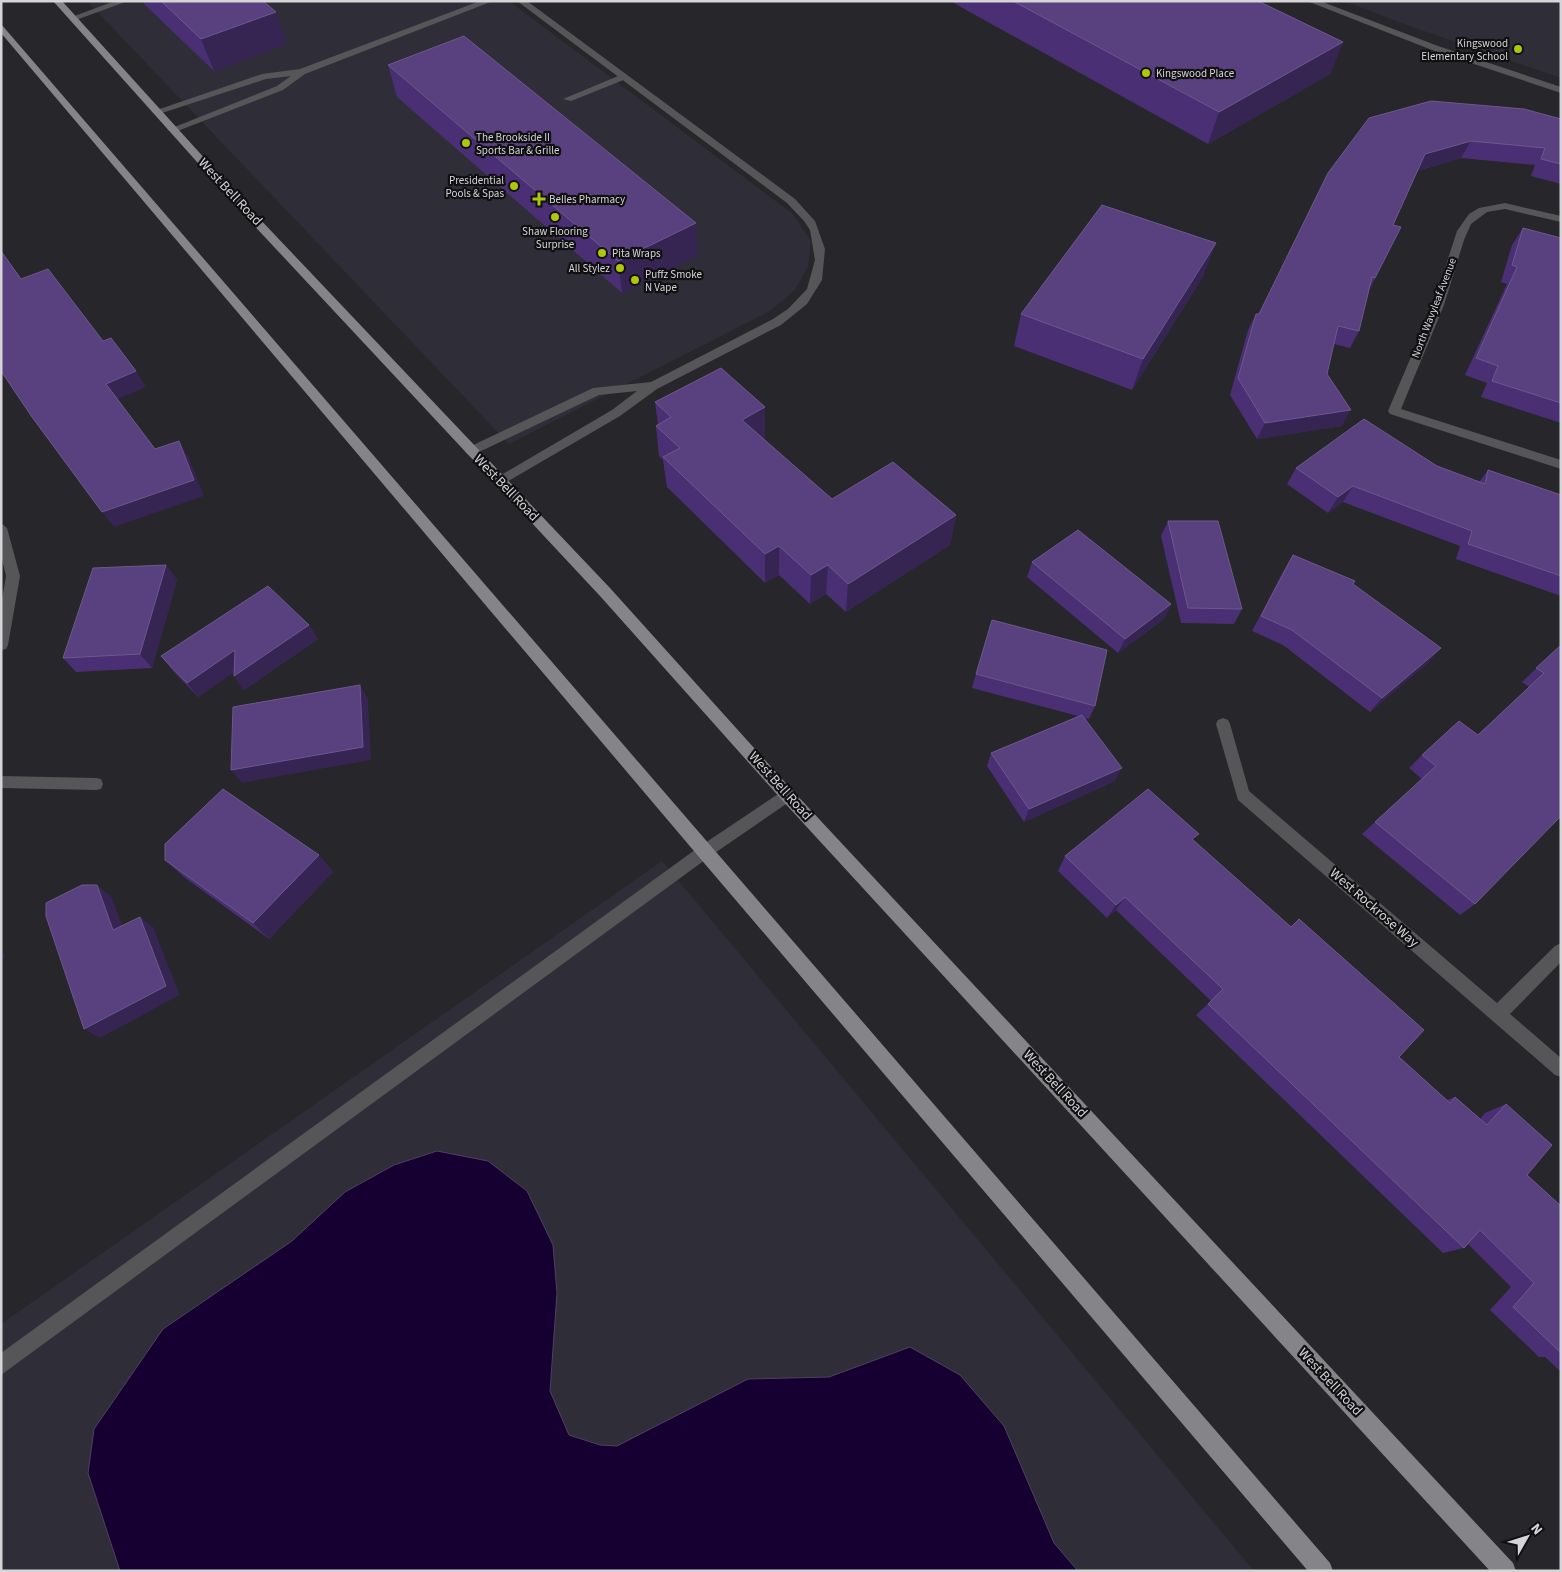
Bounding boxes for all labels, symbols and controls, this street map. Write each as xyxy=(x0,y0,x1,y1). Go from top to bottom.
place label: Kingswood Elementary School xyxy=(1421,36,1508,64)
marker: Kingswood Elementary School xyxy=(1512,43,1524,55)
place label: Kingswood Place xyxy=(1156,66,1235,81)
marker: Kingswood Place xyxy=(1140,67,1152,79)
place label: The Brookside II Sports Bar & Grille xyxy=(476,130,560,158)
marker: The Brookside II Sports Bar & Grille xyxy=(460,137,472,149)
street label: West Bell Road xyxy=(193,154,267,230)
place label: Presidential Pools & Spas xyxy=(446,173,504,201)
marker: Presidential Pools & Spas xyxy=(508,180,520,192)
place label: Belles Pharmacy xyxy=(549,192,625,207)
marker: Belles Pharmacy xyxy=(533,193,545,205)
marker: Shaw Flooring Surprise xyxy=(549,211,561,223)
place label: Shaw Flooring Surprise xyxy=(522,224,588,252)
place label: Pita Wraps xyxy=(612,246,661,261)
marker: Pita Wraps xyxy=(596,247,608,259)
street label: North Wavyleaf Avenue xyxy=(1408,255,1460,360)
place label: All Stylez xyxy=(569,261,610,276)
marker: All Stylez xyxy=(614,262,626,274)
place label: Puffz Smoke N Vape xyxy=(645,267,702,295)
marker: Puffz Smoke N Vape xyxy=(629,274,641,286)
street label: West Bell Road xyxy=(469,450,543,526)
street label: West Bell Road xyxy=(744,747,816,825)
street label: West Rockrose Way xyxy=(1325,864,1423,953)
street label: West Bell Road xyxy=(1018,1046,1092,1122)
street label: West Bell Road xyxy=(1293,1344,1367,1420)
north arrow xyxy=(1502,1512,1552,1562)
text: N xyxy=(1526,1520,1547,1539)

